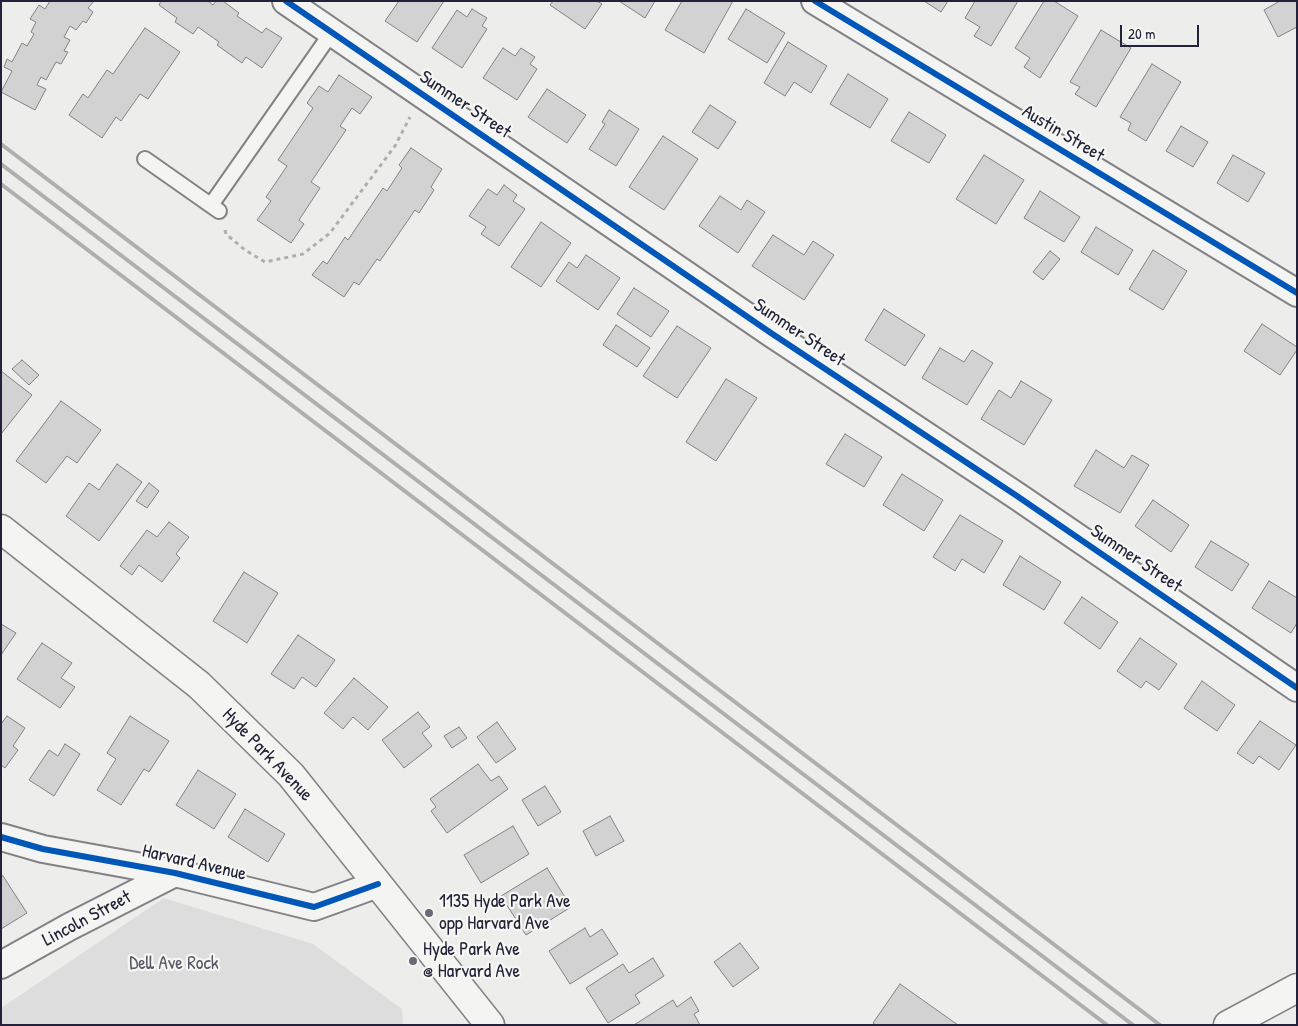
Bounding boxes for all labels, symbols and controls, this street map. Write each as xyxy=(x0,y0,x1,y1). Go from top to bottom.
scale bar xyxy=(1123,15,1202,47)
text: 20 m xyxy=(1128,23,1155,44)
street label: Summer Street xyxy=(415,66,515,144)
street label: Austin Street xyxy=(1018,100,1108,168)
street label: Summer Street xyxy=(749,294,849,372)
street label: Summer Street xyxy=(1086,520,1186,598)
street label: Hyde Park Avenue xyxy=(217,704,317,806)
street label: Harvard Avenue xyxy=(140,840,248,886)
street label: Lincoln Street xyxy=(39,886,135,952)
place label: 1135 Hyde Park Ave opp Harvard Ave xyxy=(439,891,571,935)
marker: 1135 Hyde Park Ave opp Harvard Ave xyxy=(423,907,435,919)
place label: Hyde Park Ave @ Harvard Ave xyxy=(423,939,520,983)
park label: Dell Ave Rock xyxy=(129,953,219,975)
marker: Hyde Park Ave @ Harvard Ave xyxy=(407,955,419,967)

